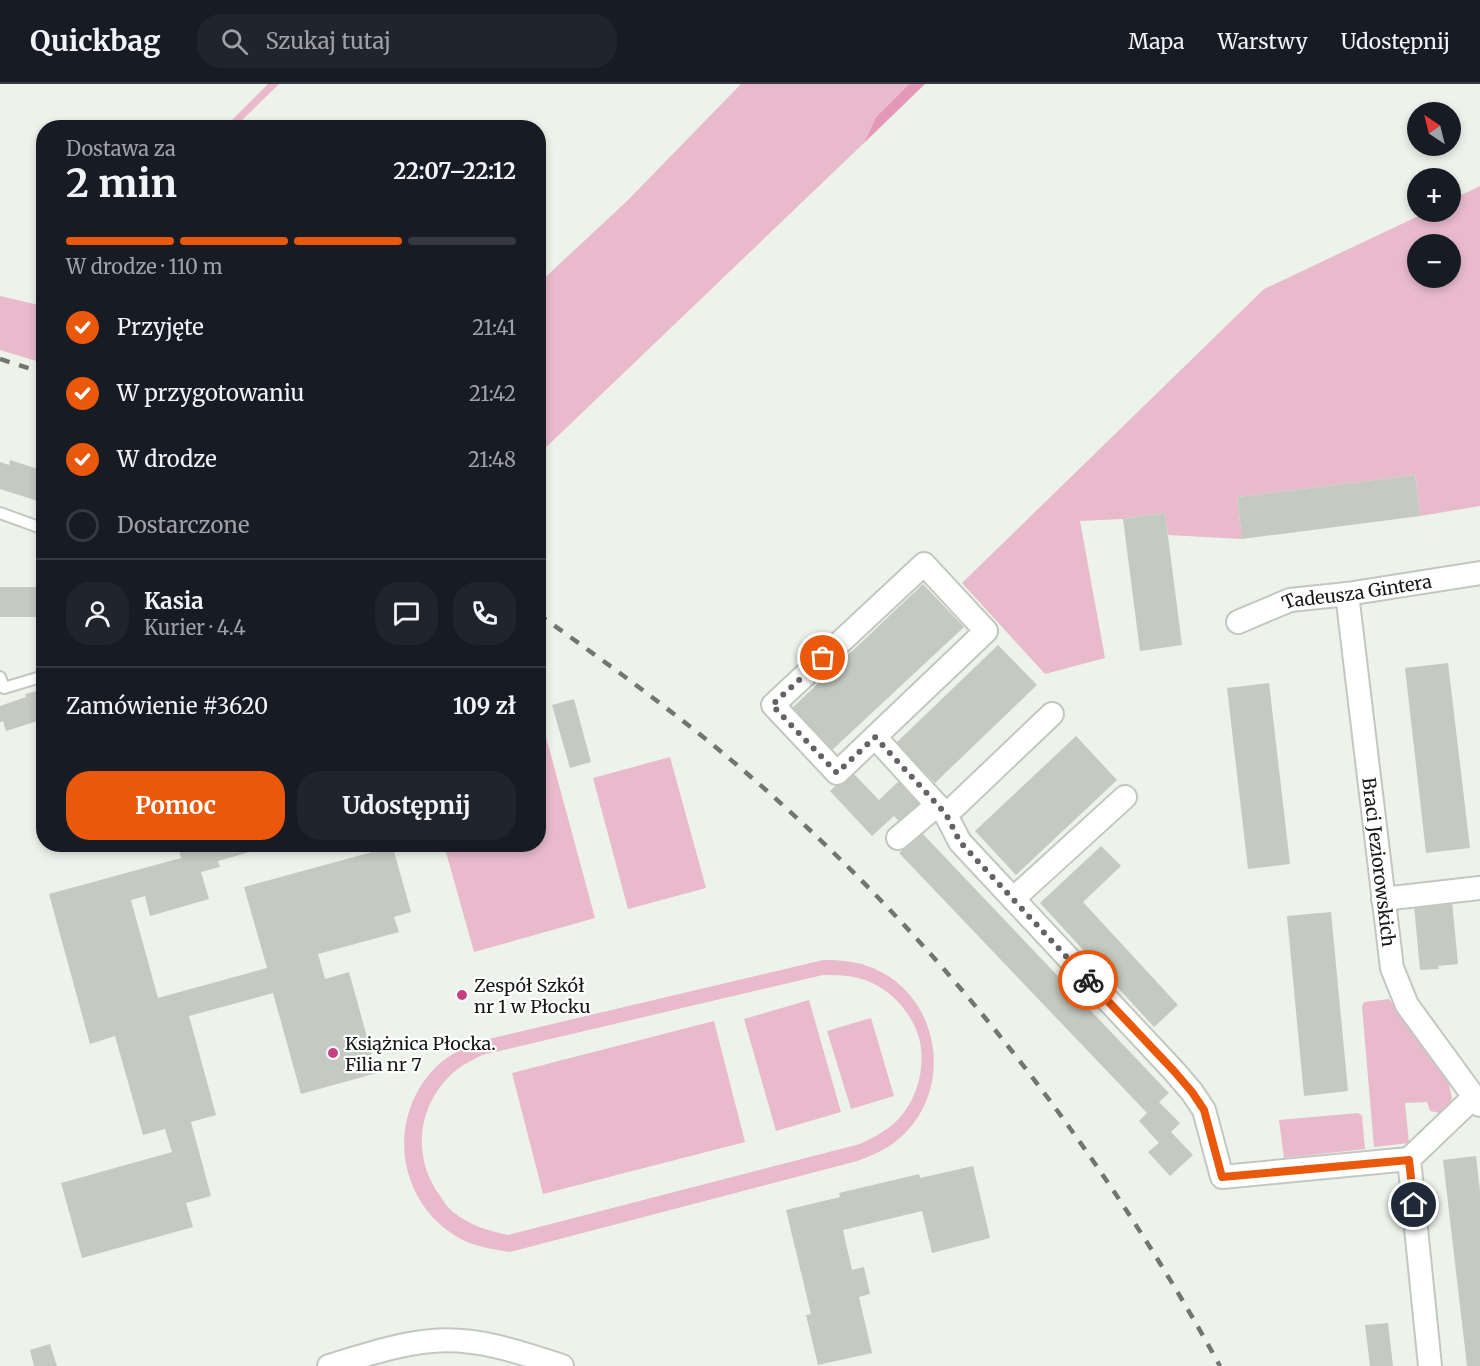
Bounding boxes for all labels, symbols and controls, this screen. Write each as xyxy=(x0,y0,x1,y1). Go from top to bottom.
search box xyxy=(197,14,617,68)
text: Quickbag xyxy=(30,23,161,59)
icon: search xyxy=(218,25,251,58)
text: Szukaj tutaj xyxy=(266,27,391,55)
text: Mapa xyxy=(1128,28,1185,55)
text: Warstwy xyxy=(1218,28,1308,55)
text: Udostępnij xyxy=(1341,28,1450,55)
north arrow xyxy=(1407,102,1461,156)
map controls xyxy=(1407,102,1461,288)
text: Dostawa za xyxy=(66,136,176,161)
text: 22:07–22:12 xyxy=(393,157,516,185)
text: 2 min xyxy=(66,159,177,208)
button: + xyxy=(1407,168,1461,222)
button: − xyxy=(1407,234,1461,288)
text: W drodze · 110 m xyxy=(66,254,223,279)
icon: check xyxy=(66,311,99,344)
text: Przyjęte xyxy=(117,313,204,341)
text: 21:41 xyxy=(472,315,516,340)
icon: check xyxy=(66,377,99,410)
text: W przygotowaniu xyxy=(117,379,304,407)
text: 21:42 xyxy=(469,381,516,406)
icon: check xyxy=(66,443,99,476)
text: W drodze xyxy=(117,445,217,473)
text: 21:48 xyxy=(468,447,516,472)
text: Dostarczone xyxy=(117,511,249,539)
street label: Tadeusza Gintera xyxy=(1278,569,1434,614)
button: person xyxy=(66,582,129,645)
button: chat xyxy=(375,582,438,645)
button: phone xyxy=(453,582,516,645)
text: Kasia xyxy=(144,587,204,615)
text: Kurier · 4.4 xyxy=(144,615,246,640)
pin xyxy=(797,632,848,683)
icon: bag xyxy=(806,641,839,674)
text: Zamówienie #3620 xyxy=(66,692,268,720)
text: 109 zł xyxy=(453,692,516,720)
button: Pomoc xyxy=(66,771,285,840)
button: Udostępnij xyxy=(297,771,516,840)
street label: Braci Jeziorowskich xyxy=(1358,776,1401,948)
courier xyxy=(1058,950,1118,1010)
icon: bike xyxy=(1072,964,1105,997)
place label: Zespół Szkół nr 1 w Płocku xyxy=(474,974,590,1018)
marker: Zespół Szkół nr 1 w Płocku xyxy=(455,988,469,1002)
place label: Książnica Płocka. Filia nr 7 xyxy=(345,1032,496,1076)
marker: Książnica Płocka. Filia nr 7 xyxy=(326,1046,340,1060)
pin xyxy=(1388,1179,1439,1230)
icon: home xyxy=(1397,1188,1430,1221)

